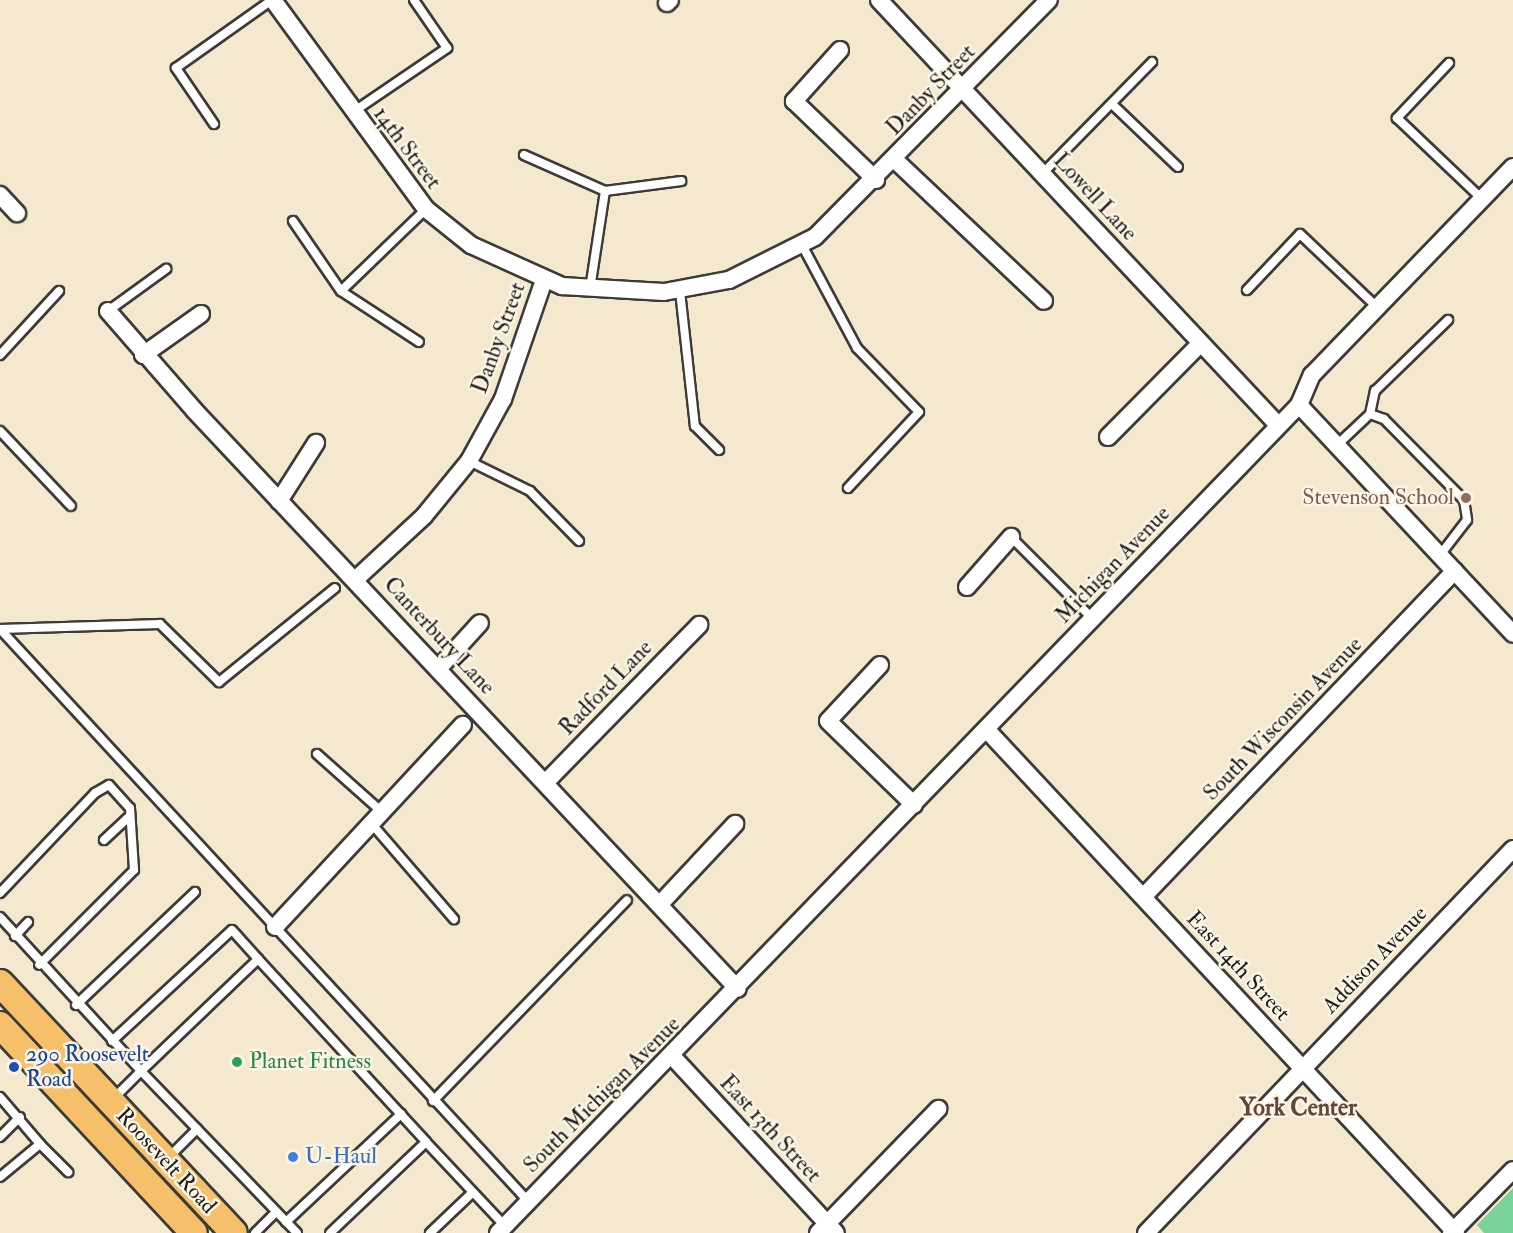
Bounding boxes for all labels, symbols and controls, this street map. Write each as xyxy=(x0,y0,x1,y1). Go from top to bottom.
street label: Danby Street xyxy=(881,39,981,141)
street label: 14th Street xyxy=(368,102,446,194)
street label: Lowell Lane xyxy=(1048,148,1142,246)
street label: Danby Street xyxy=(467,279,531,397)
place label: Stevenson School xyxy=(1302,485,1454,511)
marker: Stevenson School xyxy=(1459,491,1473,505)
street label: Michigan Avenue xyxy=(1050,501,1176,629)
street label: Canterbury Lane xyxy=(378,572,500,700)
street label: South Wisconsin Avenue xyxy=(1198,632,1368,806)
street label: Radford Lane xyxy=(554,635,658,741)
street label: Addison Avenue xyxy=(1317,901,1433,1019)
street label: East 14th Street xyxy=(1181,906,1295,1026)
street label: South Michigan Avenue xyxy=(518,1011,686,1179)
place label: 290 Roosevelt Road xyxy=(26,1041,149,1092)
place label: Planet Fitness xyxy=(249,1049,371,1075)
marker: Planet Fitness xyxy=(230,1055,244,1069)
marker: 290 Roosevelt Road xyxy=(7,1060,21,1074)
street label: East 13th Street xyxy=(714,1070,826,1188)
district label: York Center xyxy=(1239,1094,1357,1122)
street label: Roosevelt Road xyxy=(110,1103,222,1219)
place label: U-Haul xyxy=(305,1144,377,1170)
marker: U-Haul xyxy=(286,1150,300,1164)

